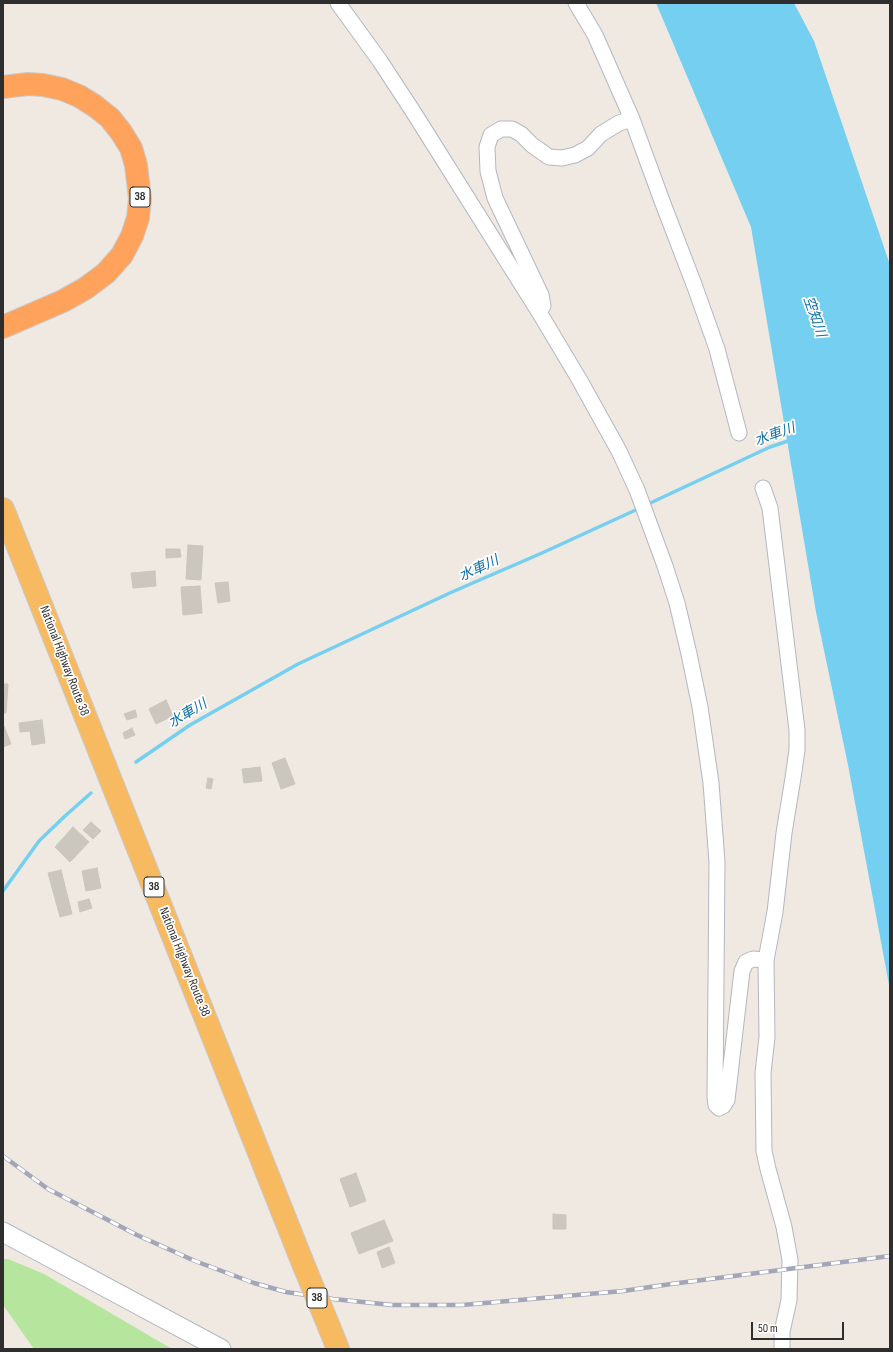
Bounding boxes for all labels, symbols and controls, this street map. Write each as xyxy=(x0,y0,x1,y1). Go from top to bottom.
road number: 38 xyxy=(130,187,150,207)
water label: 空知川 xyxy=(799,294,829,340)
water label: 水車川 xyxy=(752,420,798,450)
water label: 水車川 xyxy=(456,553,502,585)
street label: National Highway Route 38 xyxy=(36,604,92,718)
water label: 水車川 xyxy=(166,696,210,732)
road number: 38 xyxy=(144,877,164,897)
street label: National Highway Route 38 xyxy=(155,905,213,1019)
road number: 38 xyxy=(307,1288,327,1308)
scale bar xyxy=(753,1314,846,1340)
text: 50 m xyxy=(758,1321,778,1336)

